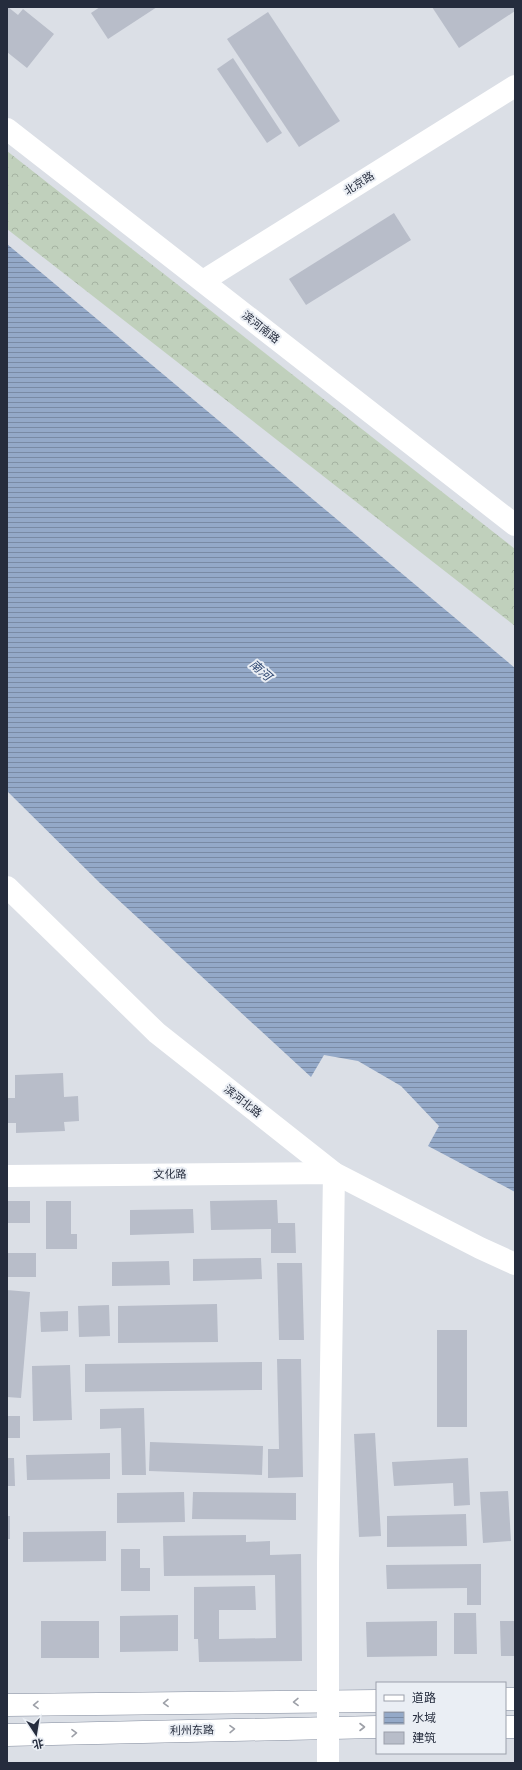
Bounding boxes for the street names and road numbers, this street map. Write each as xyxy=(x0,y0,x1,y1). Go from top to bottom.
street label: 北京路 xyxy=(341,168,377,198)
street label: 滨河南路 xyxy=(239,308,283,346)
street label: 滨河北路 xyxy=(221,1082,265,1120)
street label: 文化路 xyxy=(153,1167,187,1181)
street label: 利州东路 xyxy=(170,1723,214,1737)

